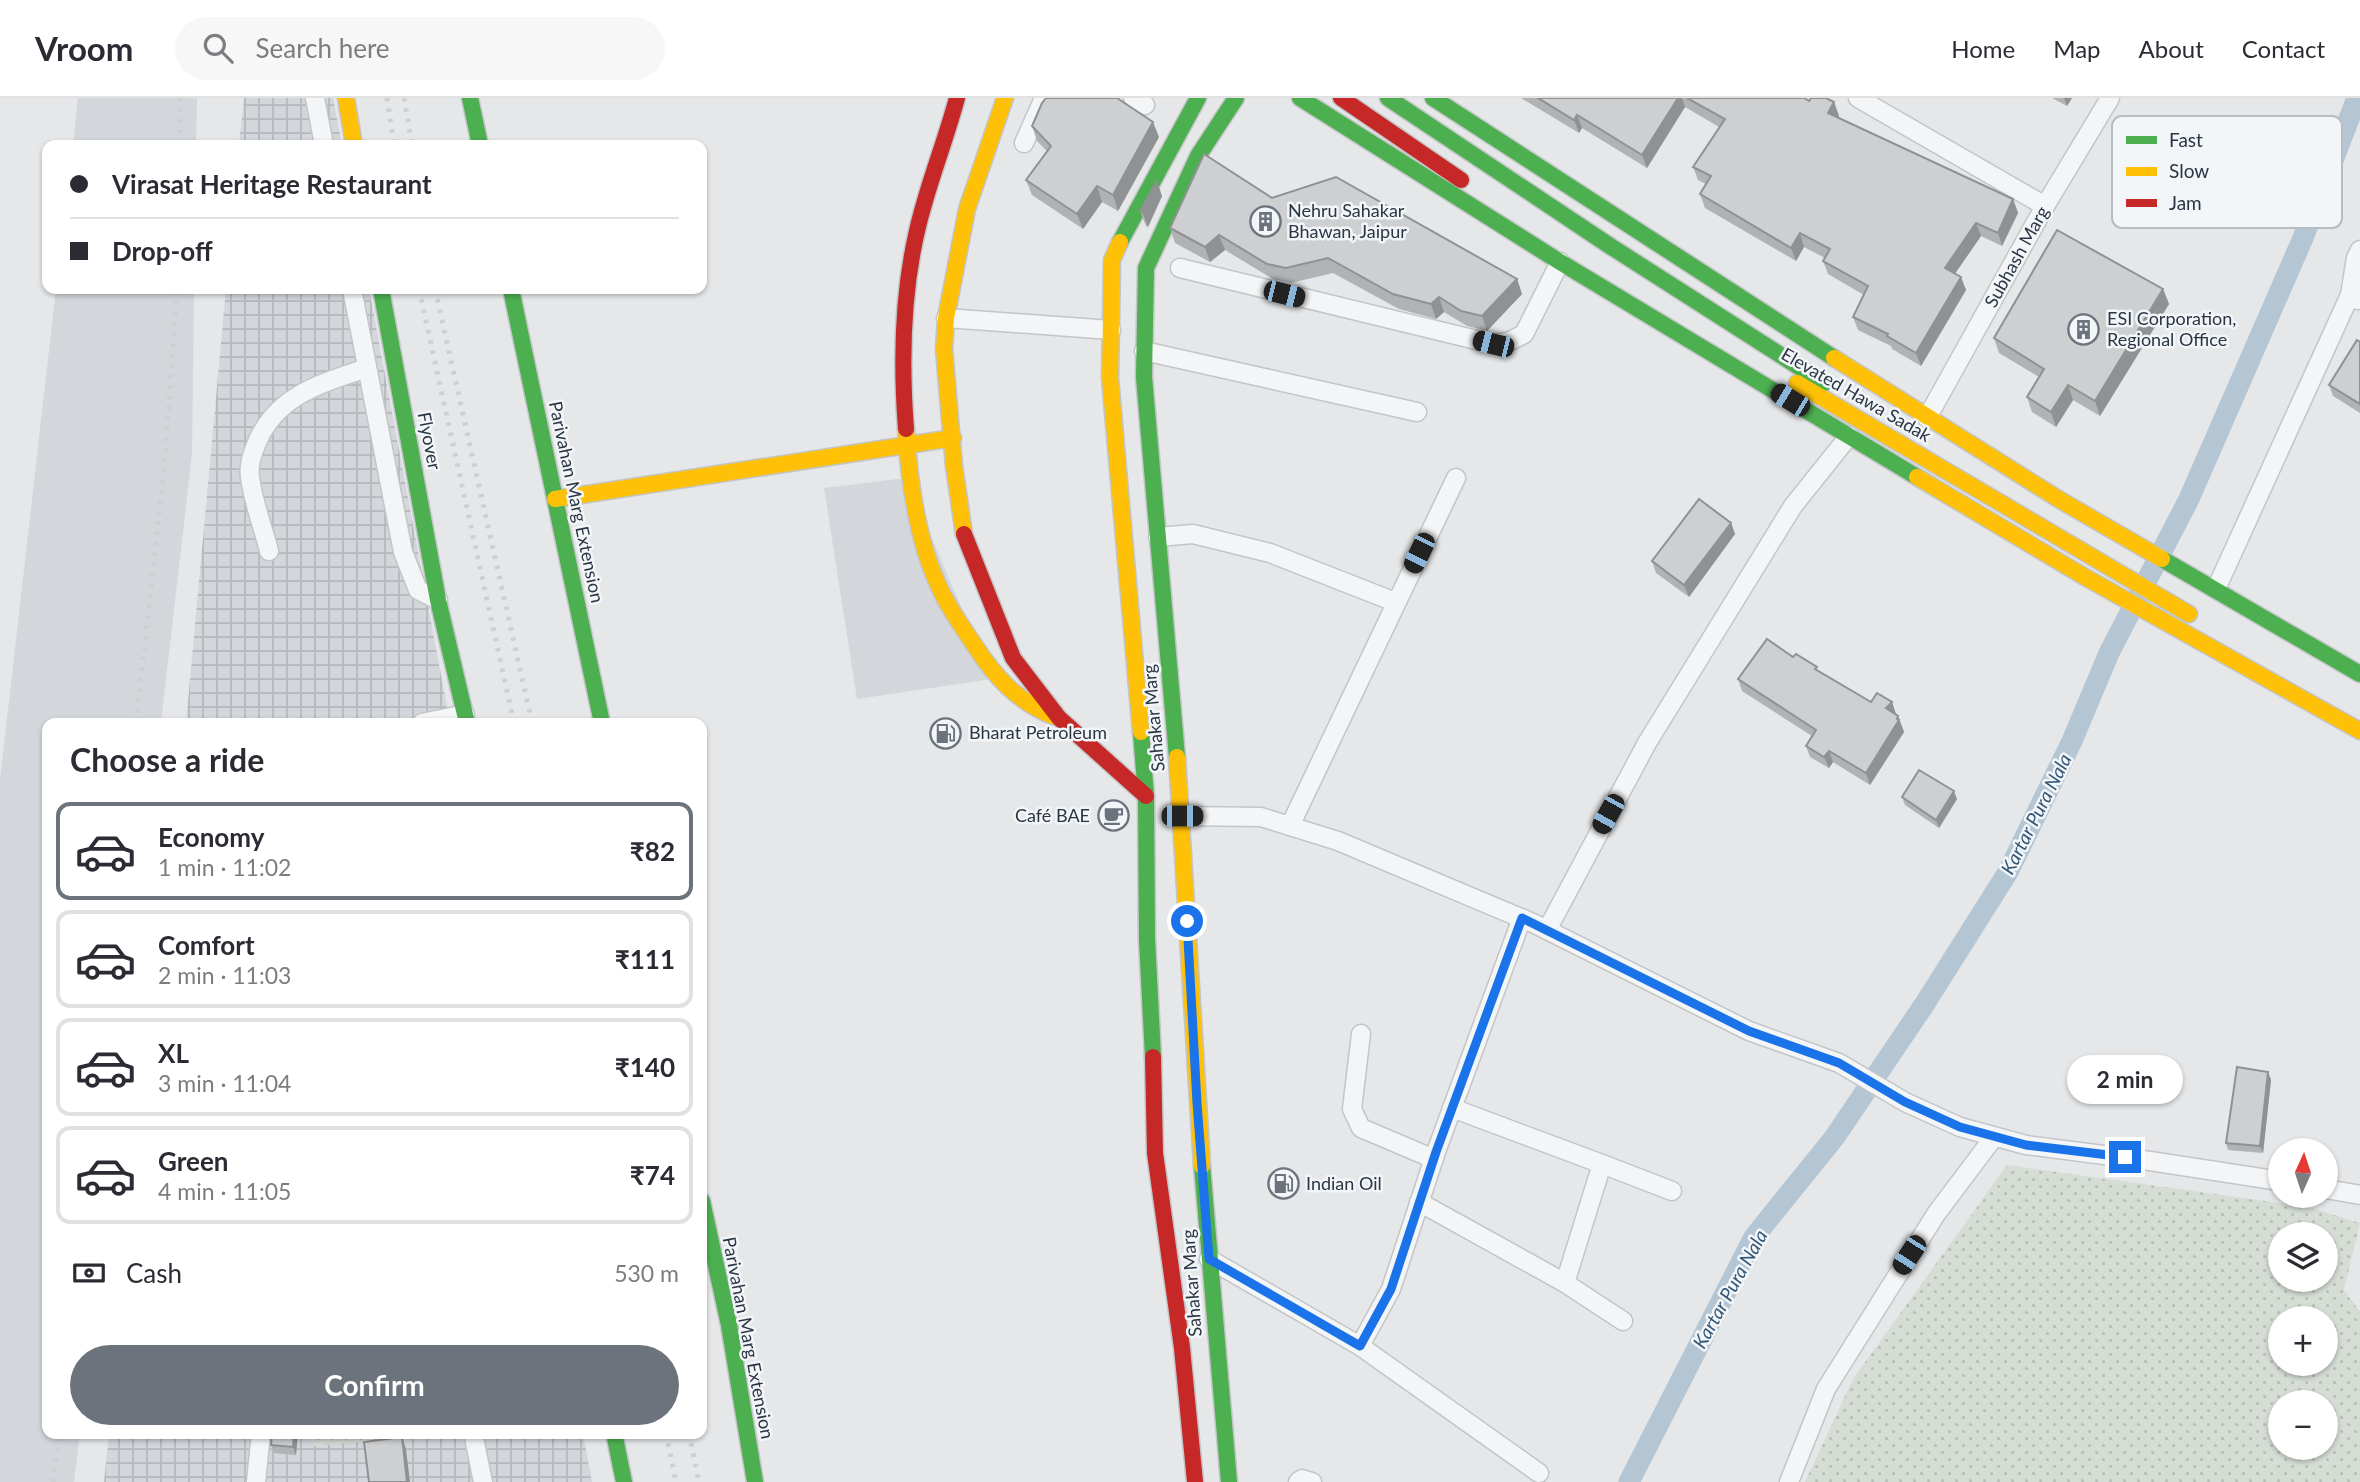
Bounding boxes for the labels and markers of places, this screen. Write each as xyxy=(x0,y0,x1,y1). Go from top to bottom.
place label: Nehru Sahakar Bhawan, Jaipur xyxy=(1288,199,1407,242)
building icon: Nehru Sahakar Bhawan, Jaipur xyxy=(1248,204,1282,238)
place label: ESI Corporation, Regional Office xyxy=(2107,307,2236,350)
building icon: ESI Corporation, Regional Office xyxy=(2067,312,2101,346)
fuel station icon: Bharat Petroleum xyxy=(929,716,963,750)
place label: Bharat Petroleum xyxy=(969,721,1107,743)
cafe icon: Café BAE xyxy=(1096,799,1130,833)
place label: Café BAE xyxy=(1015,804,1090,826)
fuel station icon: Indian Oil xyxy=(1266,1167,1300,1201)
place label: Indian Oil xyxy=(1306,1172,1382,1194)

